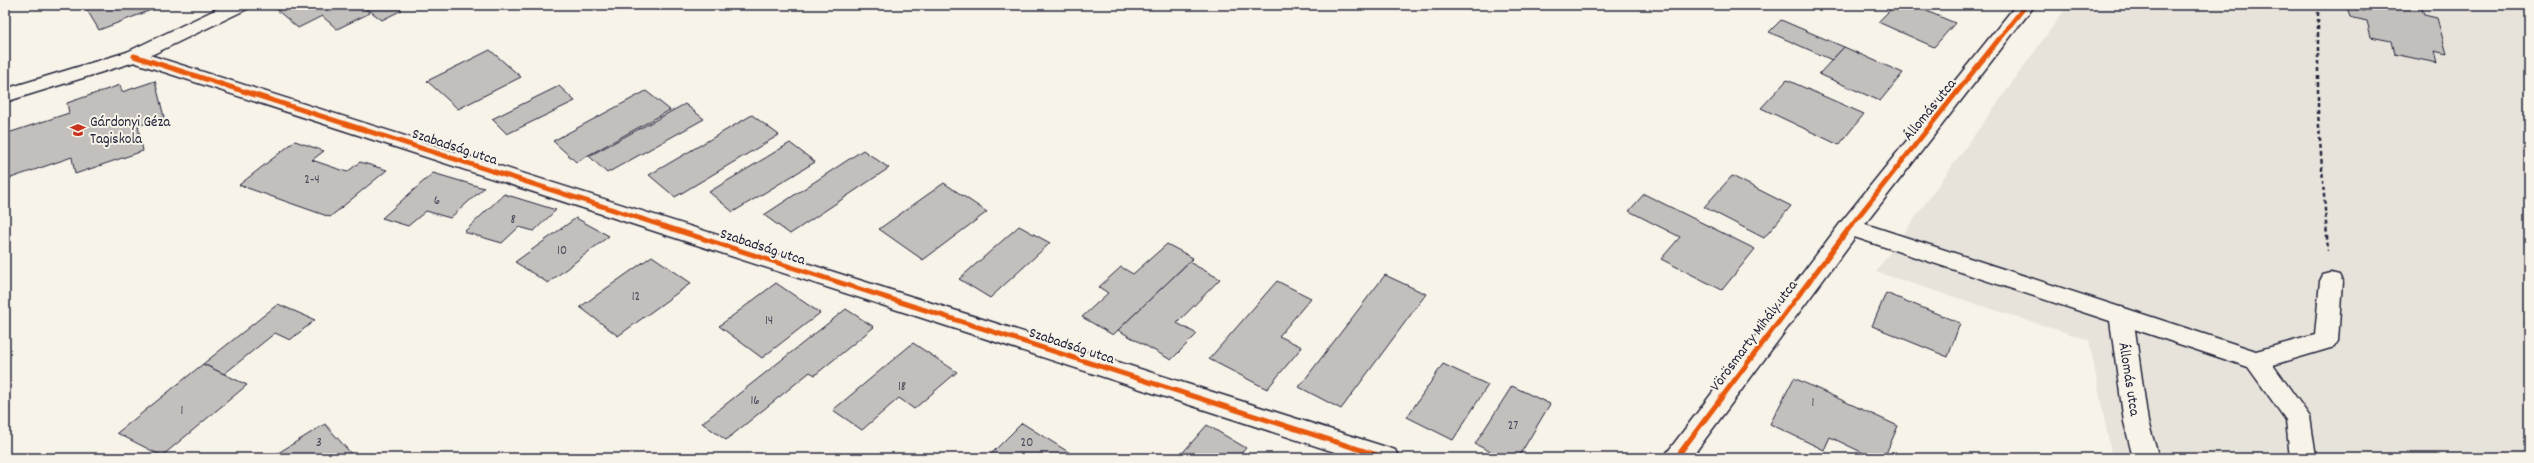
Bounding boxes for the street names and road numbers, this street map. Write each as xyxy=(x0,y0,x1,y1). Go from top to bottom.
street label: Állomás utca xyxy=(1899,74,1963,146)
street label: Szabadság utca xyxy=(409,124,501,172)
street label: Szabadság utca xyxy=(717,224,809,272)
street label: Vörösmarty Mihály utca xyxy=(1705,275,1804,397)
street label: Szabadság utca xyxy=(1026,323,1118,371)
street label: Állomás utca xyxy=(2111,341,2145,419)

